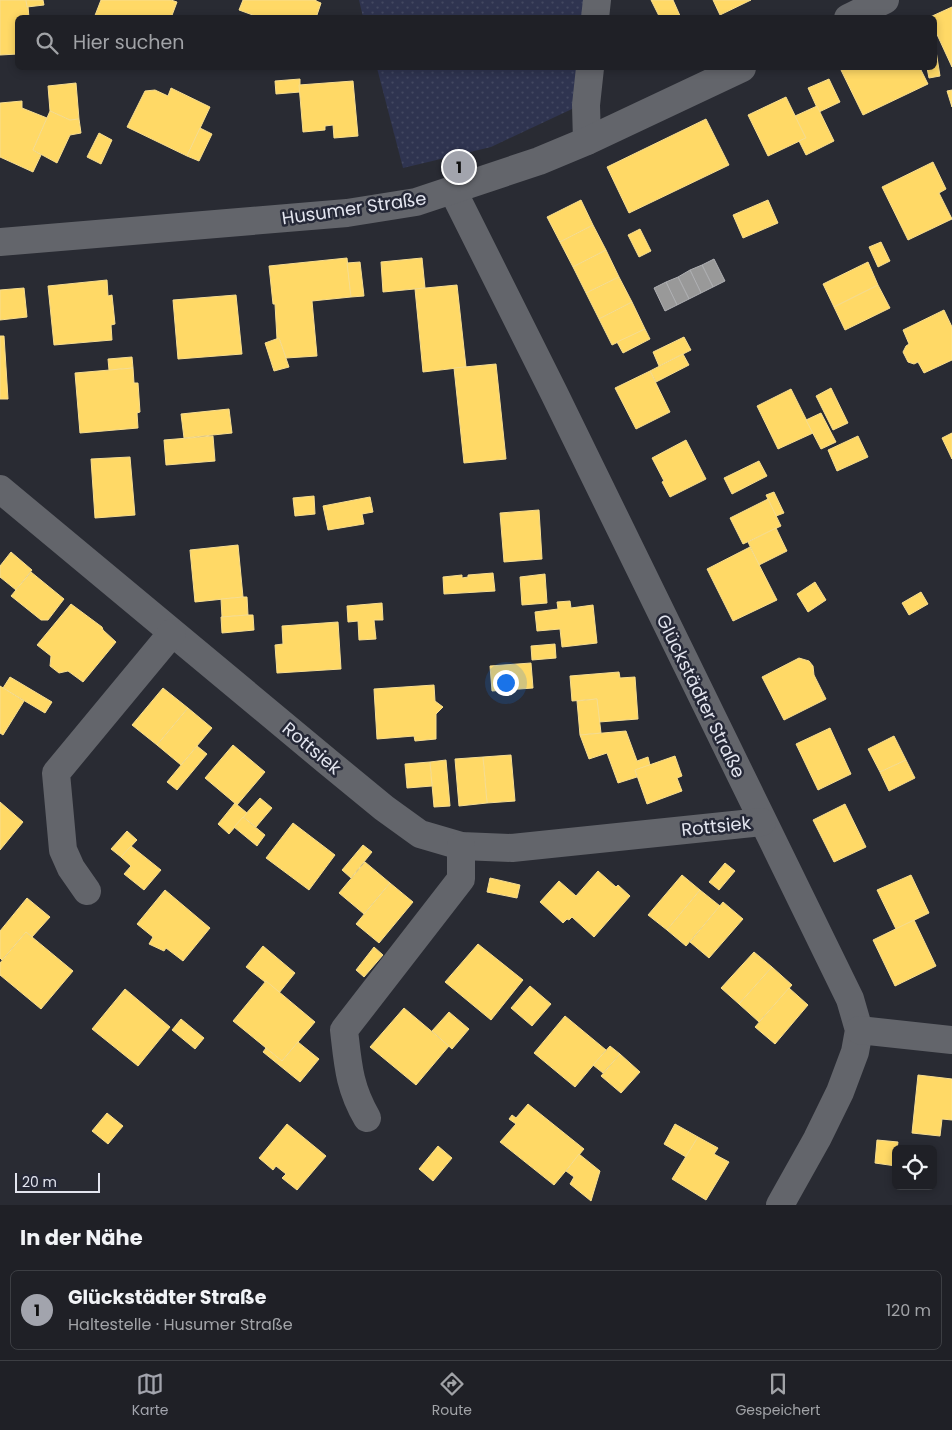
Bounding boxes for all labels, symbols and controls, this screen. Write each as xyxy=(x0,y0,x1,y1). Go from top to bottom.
search box xyxy=(15,15,937,70)
icon: search xyxy=(33,29,61,57)
text: Hier suchen xyxy=(73,29,184,56)
pin: 1 xyxy=(443,148,475,186)
street label: Husumer Straße xyxy=(280,185,428,231)
street label: Glückstädter Straße xyxy=(651,610,751,782)
your location xyxy=(493,670,519,696)
street label: Rottsiek xyxy=(277,716,347,780)
street label: Rottsiek xyxy=(680,810,753,842)
map controls xyxy=(892,1145,937,1190)
button: locate xyxy=(892,1145,937,1190)
scale bar xyxy=(15,1170,100,1193)
text: 20 m xyxy=(22,1172,57,1192)
text: In der Nähe xyxy=(20,1223,143,1252)
text: Glückstädter Straße xyxy=(68,1284,266,1311)
text: 1 xyxy=(34,1299,40,1322)
text: 120 m xyxy=(886,1299,931,1322)
text: Haltestelle · Husumer Straße xyxy=(68,1313,293,1336)
tab: Karte xyxy=(132,1370,169,1421)
tab: Route xyxy=(432,1370,472,1421)
tab: Gespeichert xyxy=(735,1370,820,1421)

